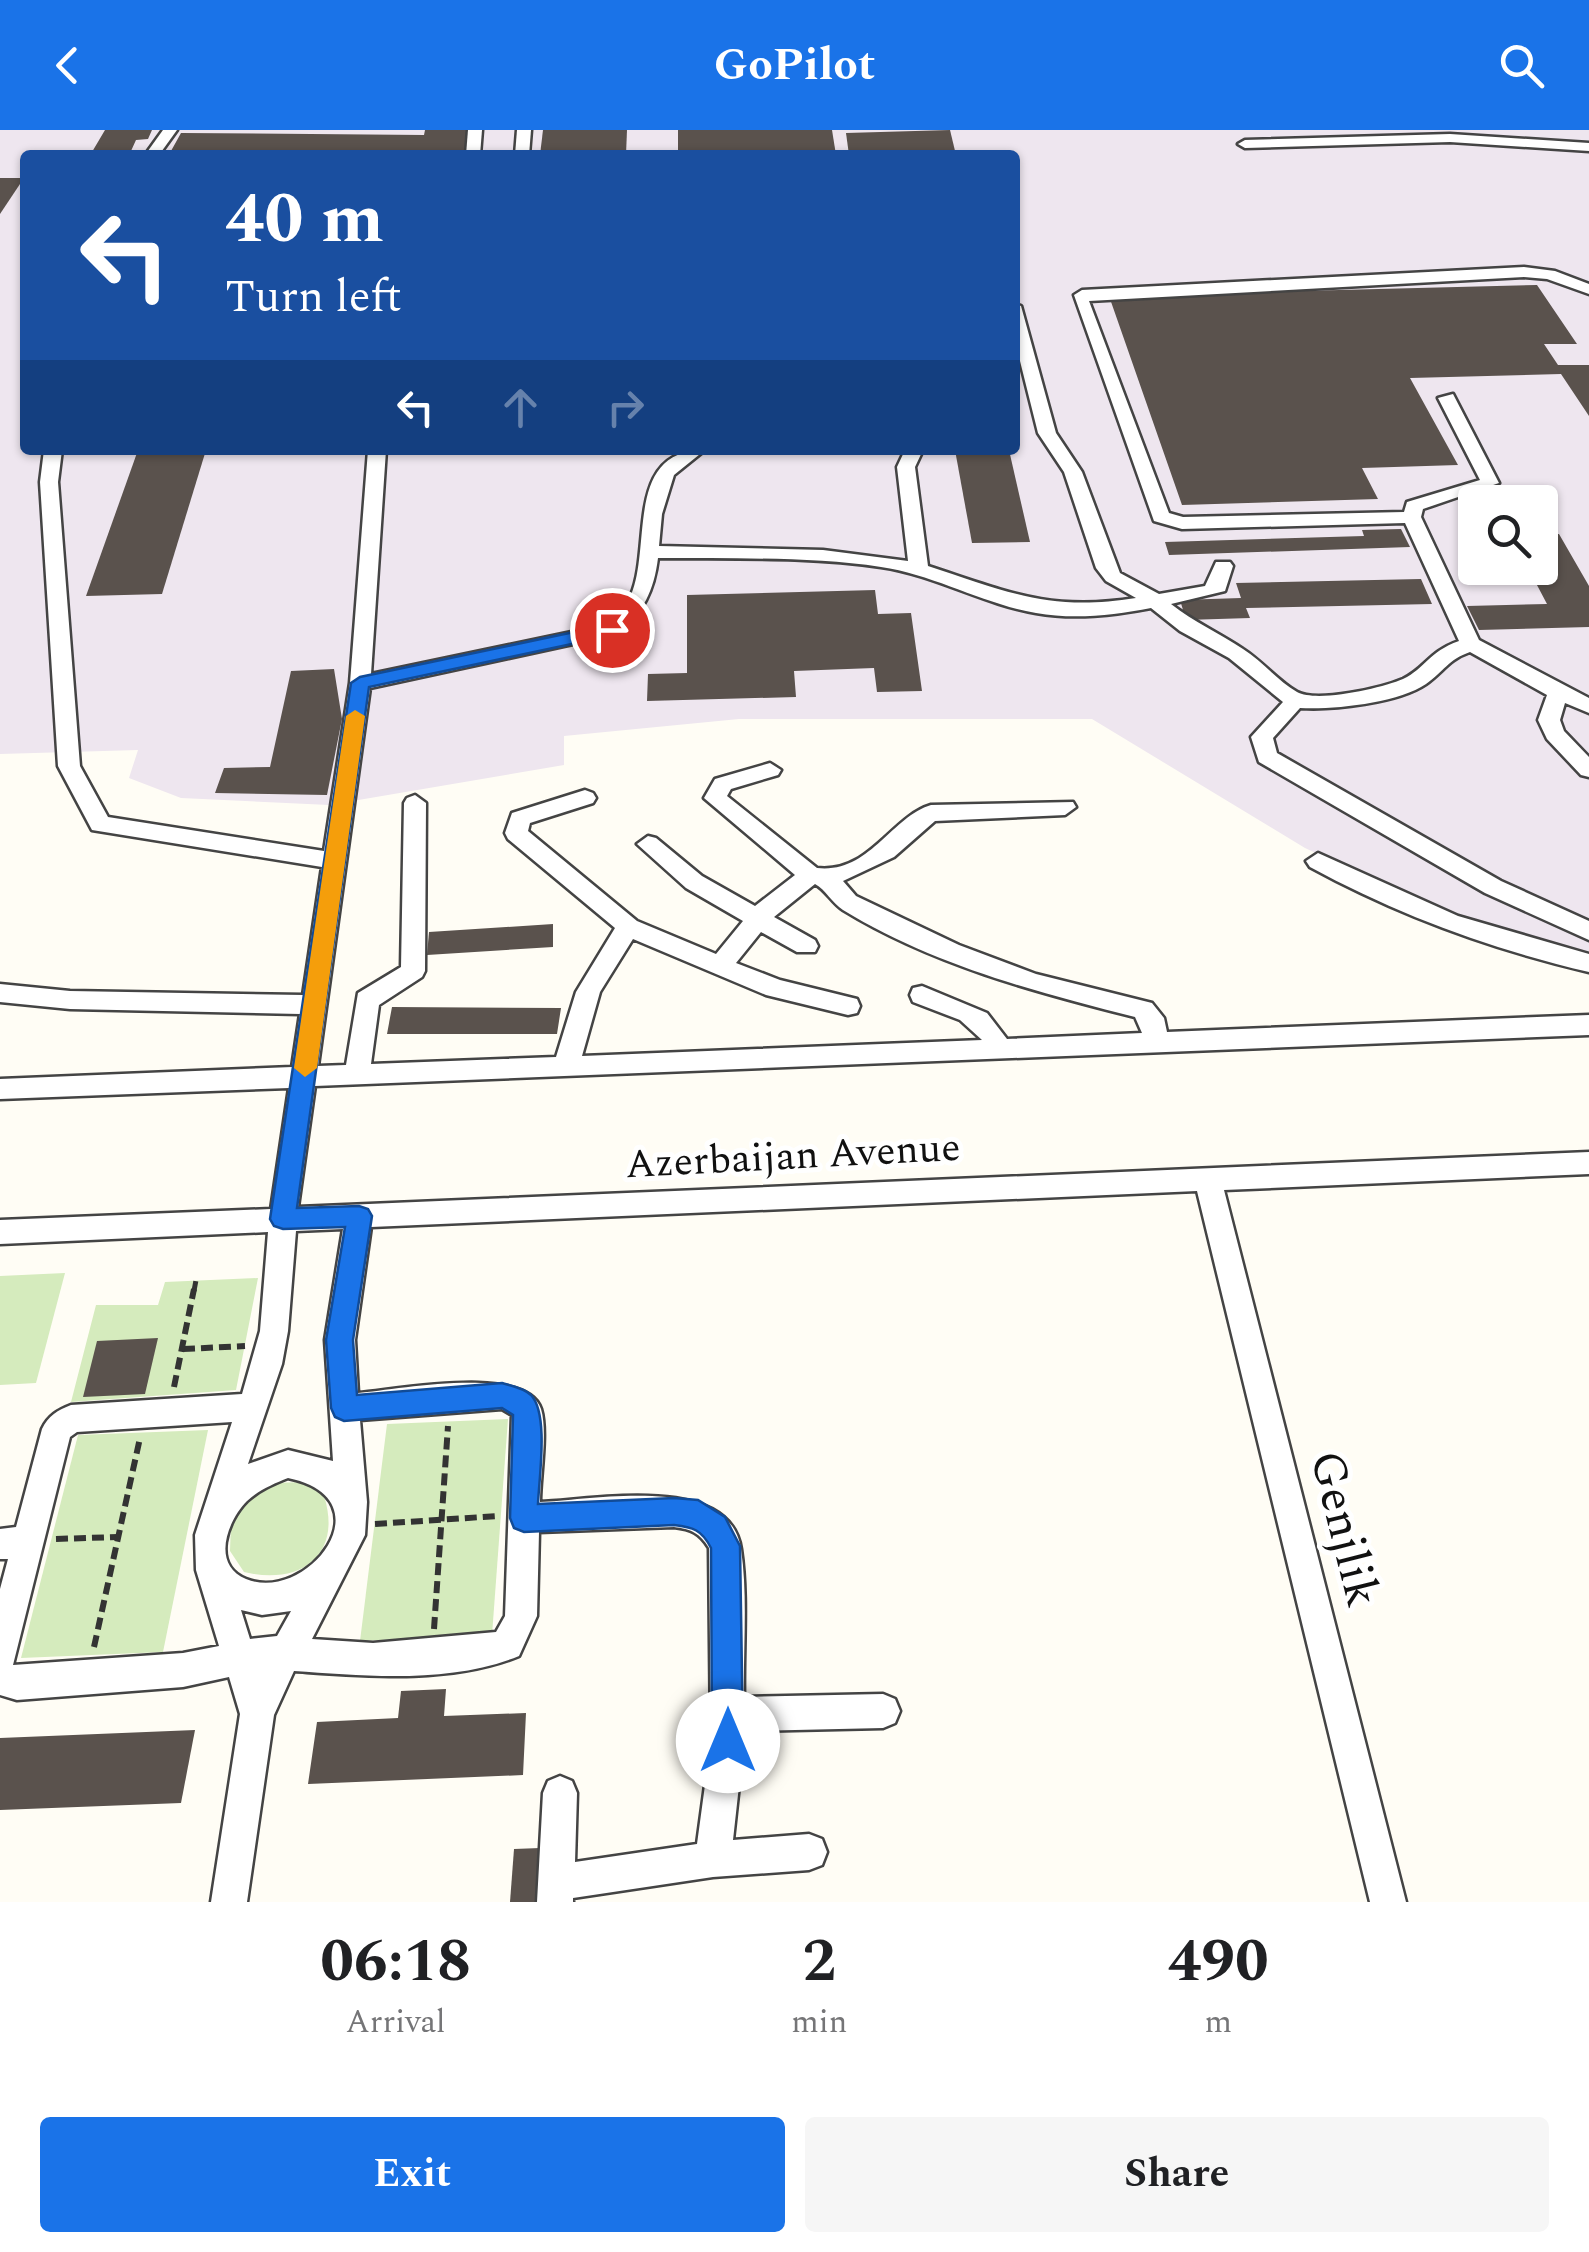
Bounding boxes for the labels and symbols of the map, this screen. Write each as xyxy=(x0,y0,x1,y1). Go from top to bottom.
pin xyxy=(570,588,655,673)
street label: Azerbaijan Avenue xyxy=(624,1118,962,1196)
street label: Genjlik xyxy=(1289,1443,1399,1615)
position arrow xyxy=(676,1689,780,1793)

